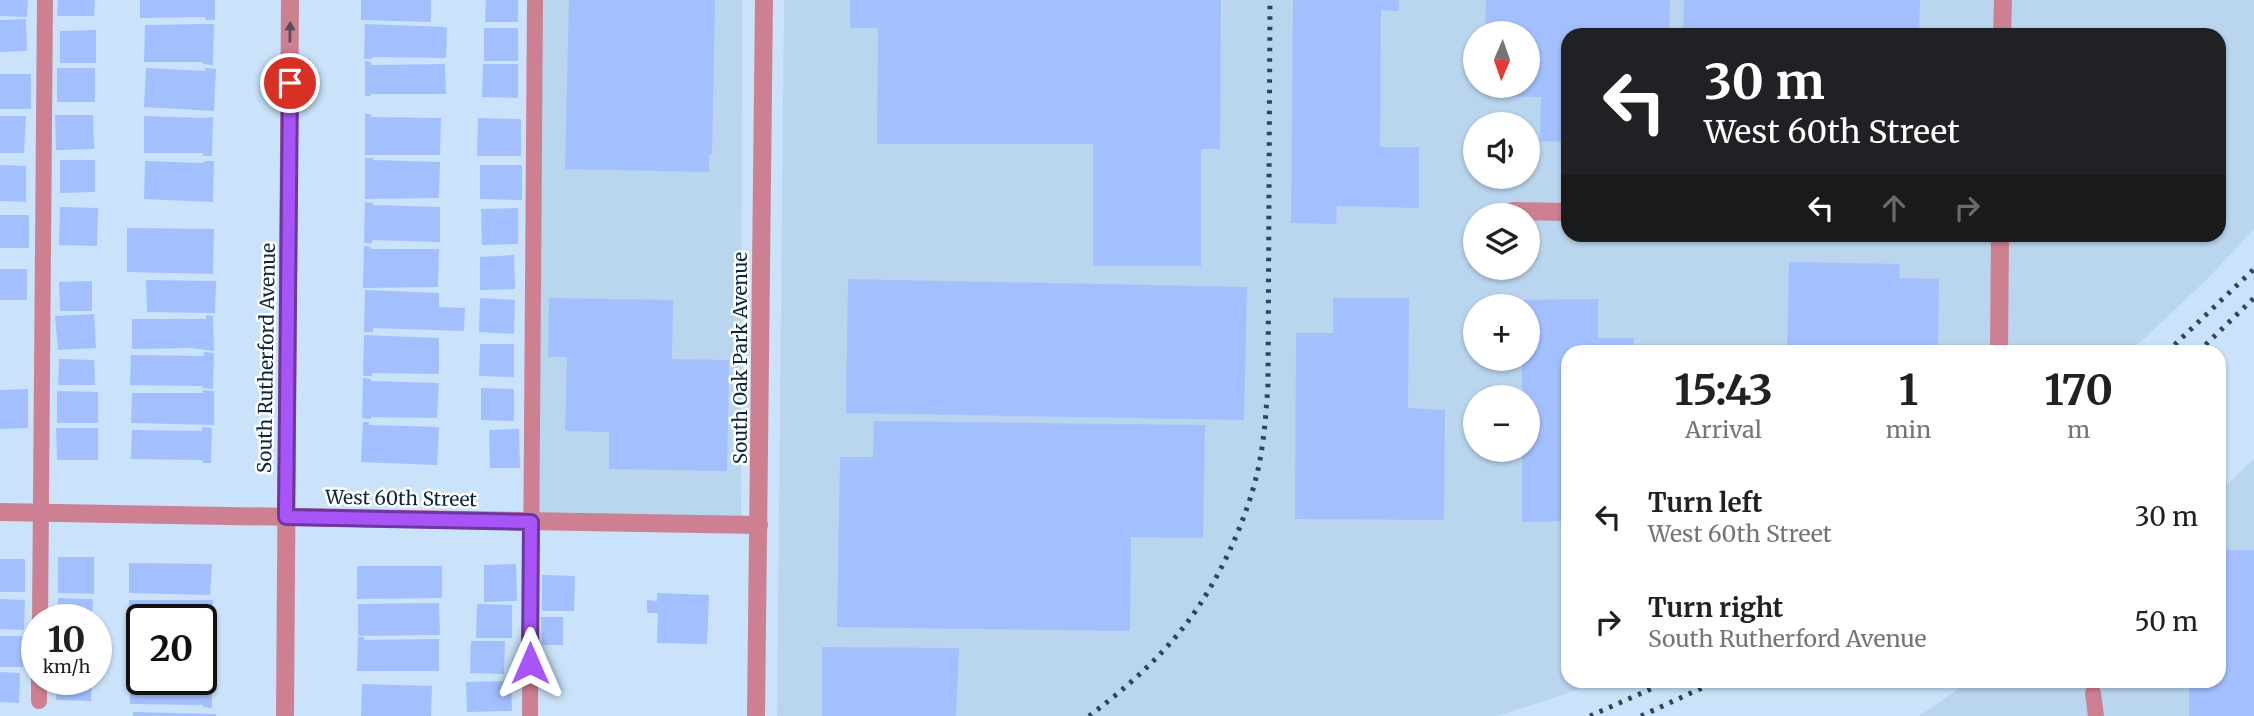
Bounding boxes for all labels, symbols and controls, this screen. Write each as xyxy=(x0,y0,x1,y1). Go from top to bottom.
one-way arrow xyxy=(284,21,296,43)
north arrow xyxy=(1463,21,1540,98)
map controls xyxy=(1463,21,1540,462)
text: 30 m xyxy=(1704,51,1825,112)
pin xyxy=(260,53,320,113)
icon: left xyxy=(1589,56,1680,147)
icon: arrive xyxy=(271,64,309,102)
button: sound xyxy=(1463,112,1540,189)
text: West 60th Street xyxy=(1704,112,1960,152)
icon: left xyxy=(1802,189,1840,227)
icon: ahead xyxy=(1875,189,1913,227)
icon: right xyxy=(1948,189,1986,227)
button: layers xyxy=(1463,203,1540,280)
street label: South Rutherford Avenue xyxy=(252,243,280,473)
street label: South Oak Park Avenue xyxy=(728,252,752,464)
button: + xyxy=(1463,294,1540,371)
text: 15:43 xyxy=(1674,364,1773,416)
text: 1 xyxy=(1899,364,1918,416)
text: 170 xyxy=(2044,364,2113,416)
button: − xyxy=(1463,385,1540,462)
text: Arrival xyxy=(1685,415,1762,444)
text: min xyxy=(1886,415,1931,444)
text: m xyxy=(2067,415,2090,444)
street label: West 60th Street xyxy=(324,485,478,511)
text: Turn left xyxy=(1648,486,1762,519)
icon: left xyxy=(1589,498,1627,536)
text: 30 m xyxy=(2135,500,2198,533)
text: West 60th Street xyxy=(1648,519,1832,548)
text: Turn right xyxy=(1648,591,1783,624)
icon: right xyxy=(1589,603,1627,641)
speed limit sign: 20 xyxy=(126,604,217,695)
text: 50 m xyxy=(2134,605,2198,638)
text: 10 xyxy=(48,618,85,662)
text: South Rutherford Avenue xyxy=(1648,624,1927,653)
position arrow xyxy=(493,626,567,700)
text: km/h xyxy=(43,655,90,678)

